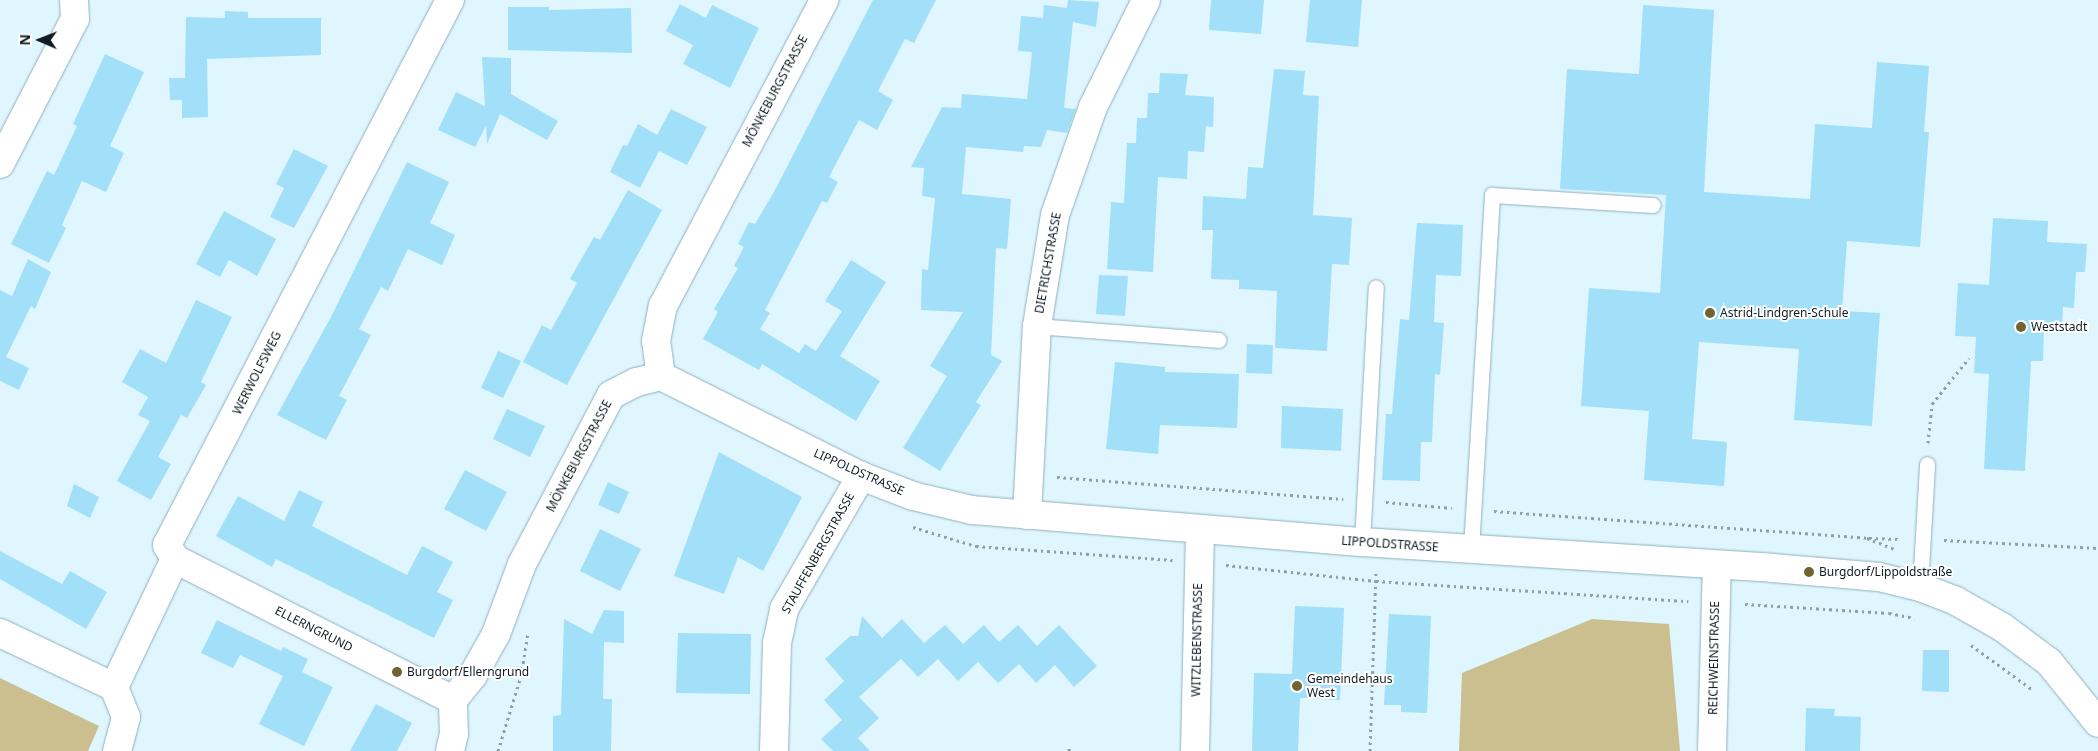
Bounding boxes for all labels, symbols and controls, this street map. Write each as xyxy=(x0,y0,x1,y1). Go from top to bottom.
north arrow xyxy=(15,15,65,65)
street label: MÖNKEBURGSTRASSE xyxy=(739,33,811,149)
text: N xyxy=(15,34,34,46)
street label: DIETRICHSTRASSE xyxy=(1032,211,1064,315)
place label: Astrid-Lindgren-Schule xyxy=(1720,306,1848,320)
marker: Astrid-Lindgren-Schule xyxy=(1704,307,1716,319)
place label: Weststadt xyxy=(2031,320,2087,334)
marker: Weststadt xyxy=(2015,321,2027,333)
street label: WERWOLFSWEG xyxy=(230,329,284,417)
street label: MÖNKEBURGSTRASSE xyxy=(543,398,615,514)
street label: LIPPOLDSTRASSE xyxy=(812,446,906,498)
street label: STAUFFENBERGSTRASSE xyxy=(779,490,857,616)
street label: LIPPOLDSTRASSE xyxy=(1341,533,1439,555)
place label: Burgdorf/Lippoldstraße xyxy=(1819,565,1952,579)
marker: Burgdorf/Lippoldstraße xyxy=(1803,566,1815,578)
street label: WITZLEBENSTRASSE xyxy=(1189,583,1205,697)
street label: REICHWEINSTRASSE xyxy=(1706,601,1722,715)
street label: ELLERNGRUND xyxy=(273,603,355,655)
place label: Burgdorf/Ellerngrund xyxy=(407,665,529,679)
marker: Burgdorf/Ellerngrund xyxy=(391,666,403,678)
place label: Gemeindehaus West xyxy=(1307,672,1392,700)
marker: Gemeindehaus West xyxy=(1291,680,1303,692)

